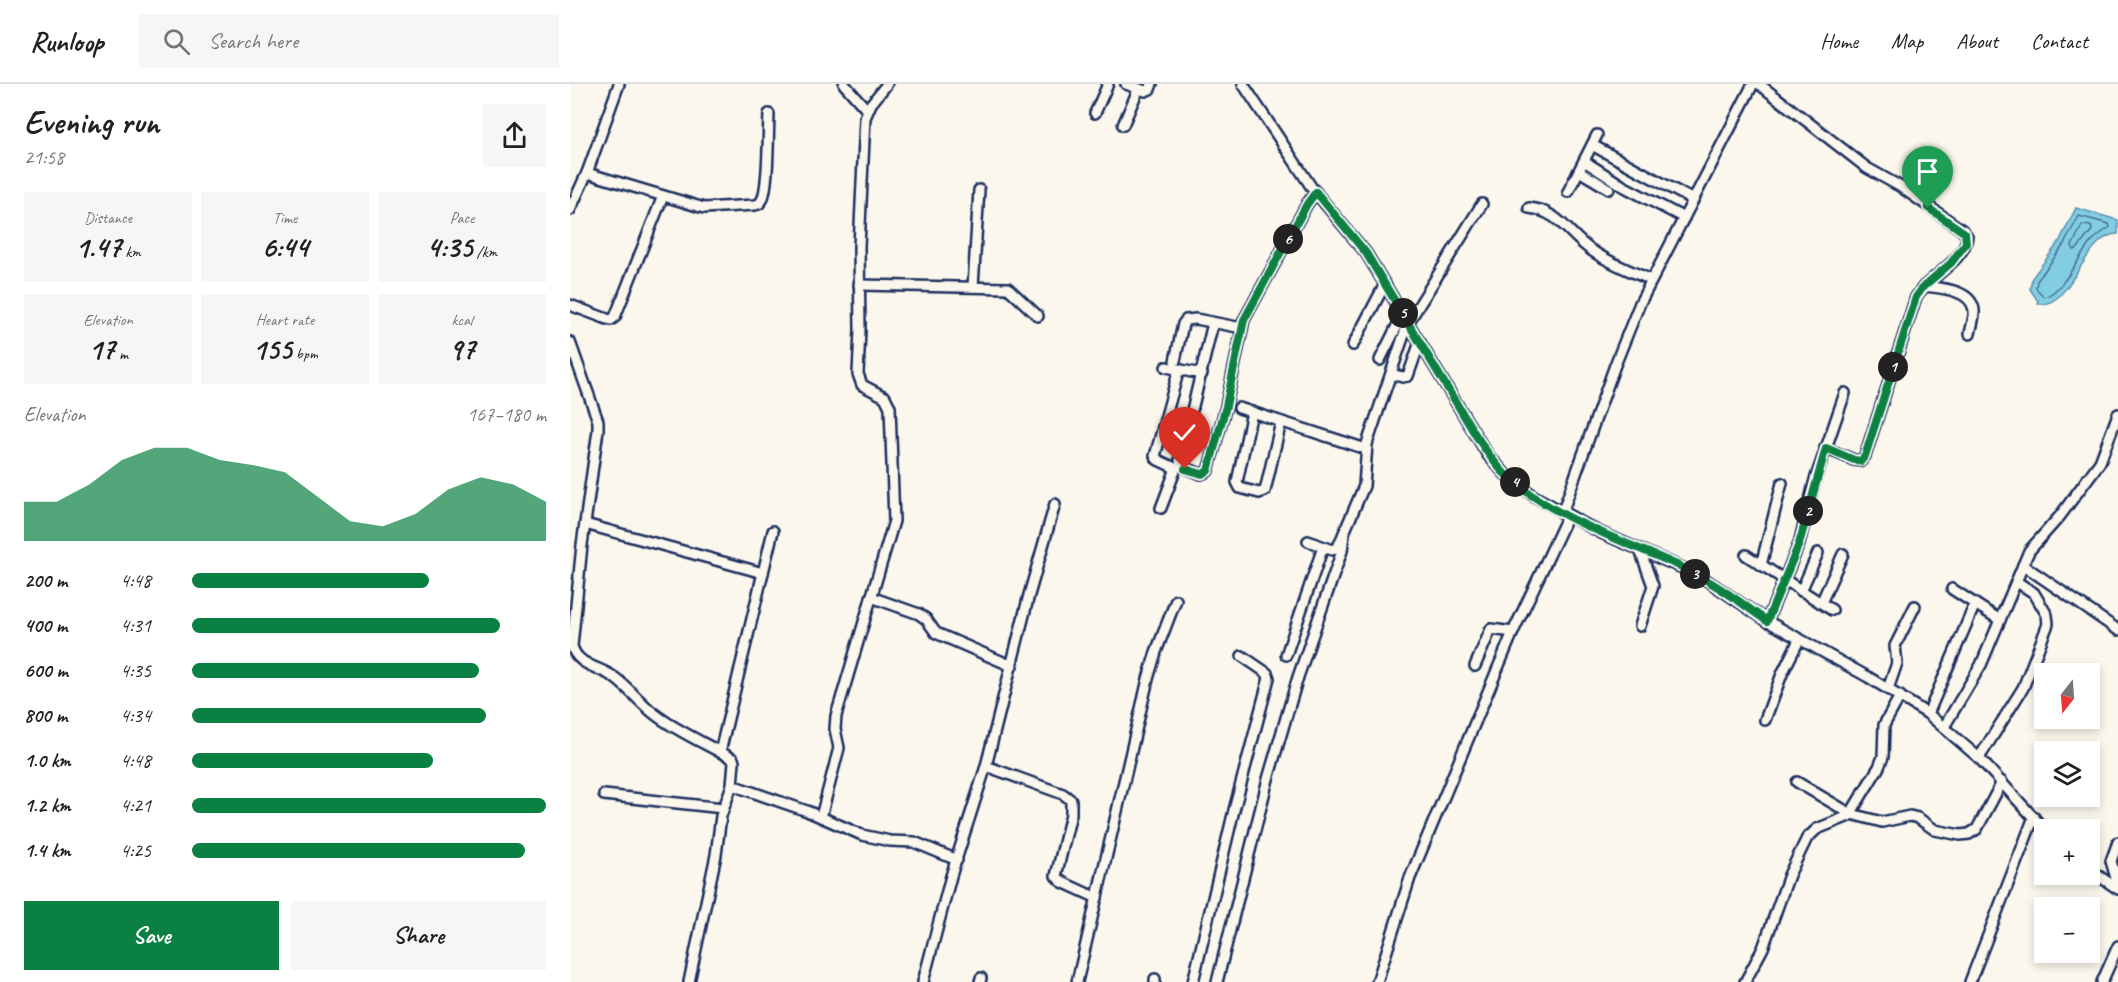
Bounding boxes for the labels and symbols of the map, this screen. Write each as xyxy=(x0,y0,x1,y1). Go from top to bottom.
pin xyxy=(1902,146,1953,208)
pin: 6 xyxy=(1273,224,1303,254)
pin: 5 xyxy=(1388,298,1418,328)
pin: 1 xyxy=(1878,352,1908,382)
pin xyxy=(1159,407,1210,469)
pin: 4 xyxy=(1500,467,1530,497)
pin: 2 xyxy=(1793,496,1823,526)
pin: 3 xyxy=(1680,559,1710,589)
north arrow xyxy=(2034,663,2100,729)

